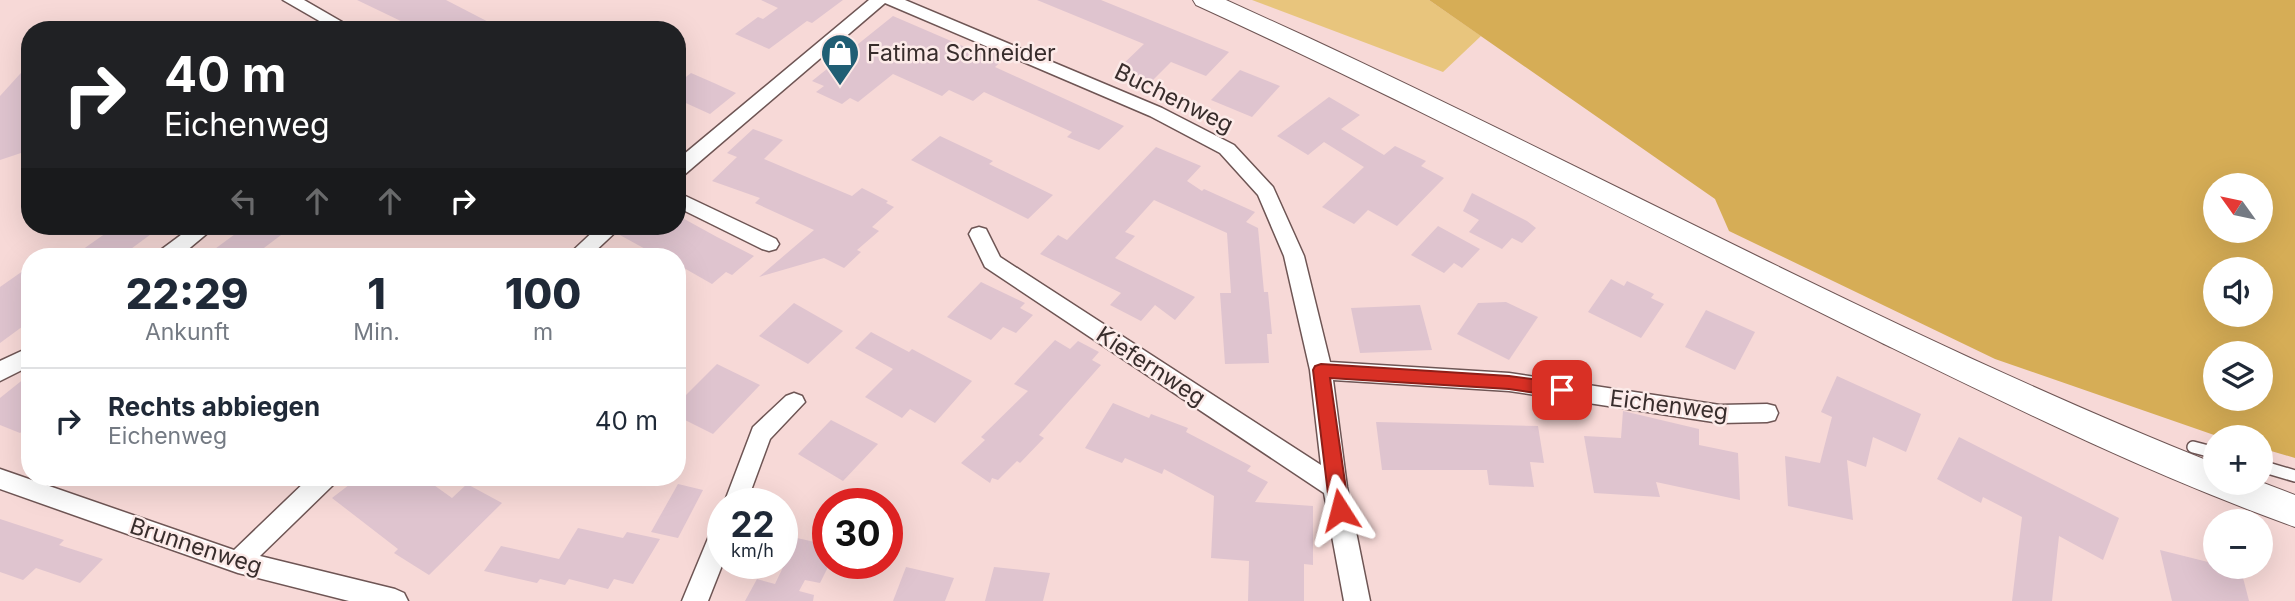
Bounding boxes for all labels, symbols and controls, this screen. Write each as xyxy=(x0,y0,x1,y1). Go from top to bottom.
shop icon: Fatima Schneider xyxy=(819,32,861,87)
place label: Fatima Schneider xyxy=(867,39,1056,67)
text: 40 m xyxy=(164,45,287,104)
icon: right xyxy=(49,49,140,140)
street label: Buchenweg xyxy=(1110,57,1238,139)
text: Eichenweg xyxy=(164,105,330,144)
north arrow xyxy=(2203,173,2273,243)
map controls xyxy=(2203,173,2273,579)
icon: left xyxy=(225,182,263,220)
icon: ahead xyxy=(298,182,336,220)
icon: ahead xyxy=(371,182,409,220)
icon: right xyxy=(444,182,482,220)
button: sound xyxy=(2203,257,2273,327)
text: 22:29 xyxy=(126,268,249,319)
text: 1 xyxy=(367,268,386,319)
text: 100 xyxy=(505,268,581,319)
text: Ankunft xyxy=(145,318,229,346)
text: Min. xyxy=(353,318,400,346)
text: m xyxy=(533,318,553,346)
street label: Kiefernweg xyxy=(1091,320,1211,412)
button: layers xyxy=(2203,341,2273,411)
pin xyxy=(1532,360,1592,420)
icon: arrive xyxy=(1543,371,1581,409)
street label: Eichenweg xyxy=(1608,384,1730,426)
text: Rechts abbiegen xyxy=(108,391,320,422)
icon: right xyxy=(49,402,87,440)
text: 40 m xyxy=(595,405,658,436)
text: Eichenweg xyxy=(108,422,227,450)
button: + xyxy=(2203,425,2273,495)
position arrow xyxy=(1303,473,1377,547)
speed limit sign: 30 xyxy=(812,488,903,579)
text: 22 xyxy=(730,503,775,545)
button: − xyxy=(2203,509,2273,579)
street label: Brunnenweg xyxy=(126,511,266,581)
text: km/h xyxy=(731,540,774,561)

